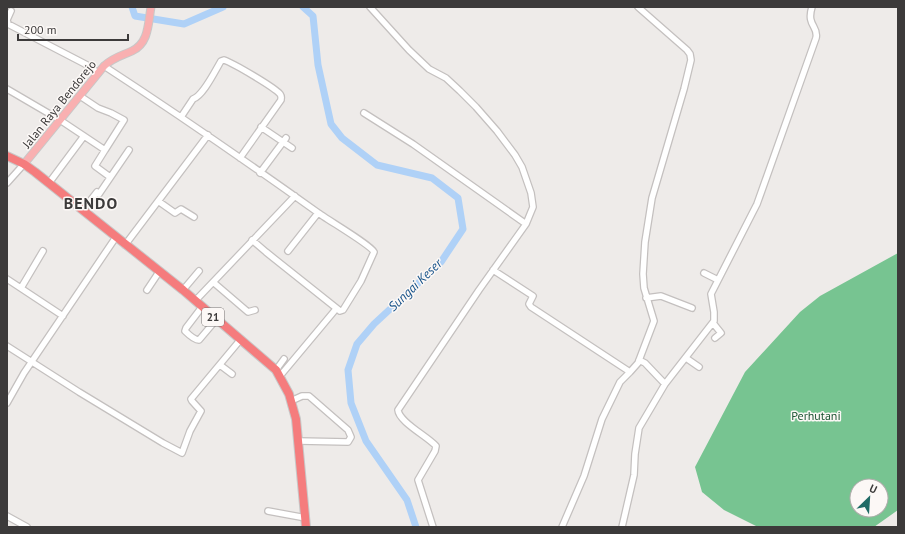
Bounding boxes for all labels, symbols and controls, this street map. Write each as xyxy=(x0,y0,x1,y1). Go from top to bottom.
scale bar xyxy=(18,16,128,42)
text: 200 m xyxy=(24,22,57,37)
street label: Jalan Raya Bendorejo xyxy=(18,57,99,152)
district label: BENDO xyxy=(64,193,118,213)
water label: Sungai Keser xyxy=(385,255,446,315)
road number: 21 xyxy=(202,308,224,326)
park label: Perhutani xyxy=(791,408,841,423)
north arrow xyxy=(849,478,889,518)
text: U xyxy=(867,481,879,497)

